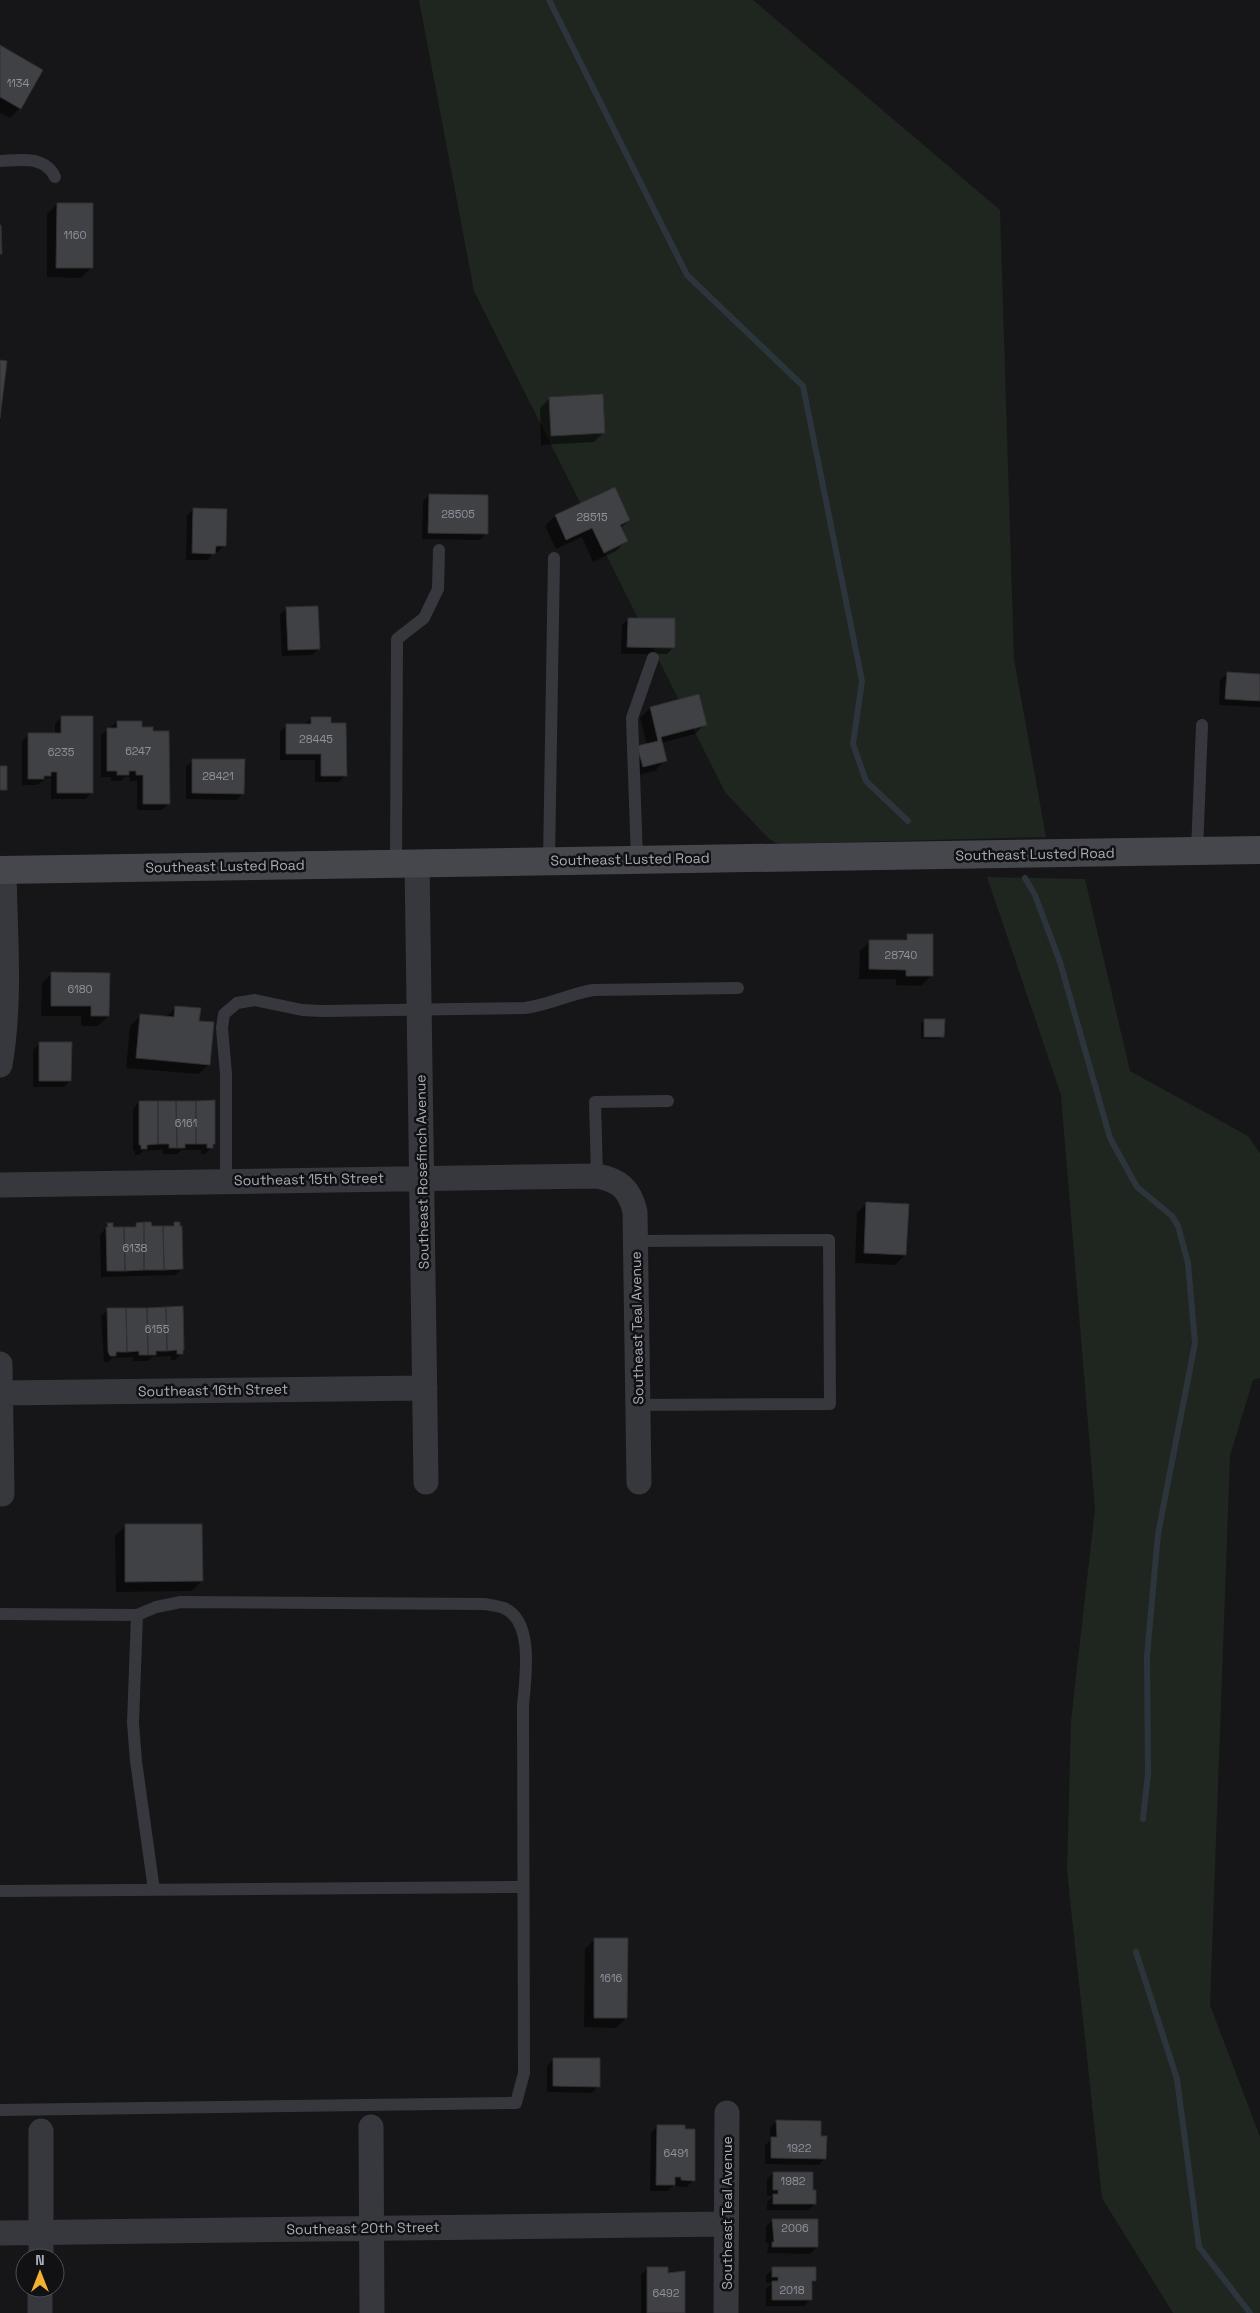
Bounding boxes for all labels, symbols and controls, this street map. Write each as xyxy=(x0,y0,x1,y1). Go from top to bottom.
house number: 1134 xyxy=(7,76,29,90)
house number: 1160 xyxy=(64,228,86,242)
house number: 28505 xyxy=(441,507,475,521)
house number: 28515 xyxy=(576,510,608,524)
house number: 28445 xyxy=(299,732,333,746)
house number: 6247 xyxy=(125,744,151,758)
house number: 6235 xyxy=(48,745,75,759)
house number: 28421 xyxy=(202,769,234,783)
street label: Southeast Lusted Road xyxy=(955,844,1115,864)
street label: Southeast Lusted Road xyxy=(550,849,710,869)
street label: Southeast Lusted Road xyxy=(145,856,305,876)
house number: 28740 xyxy=(885,948,917,962)
house number: 6180 xyxy=(67,982,93,996)
street label: Southeast Rosefinch Avenue xyxy=(411,1074,433,1270)
house number: 6161 xyxy=(175,1116,197,1130)
street label: Southeast 15th Street xyxy=(234,1169,384,1189)
house number: 6138 xyxy=(123,1241,148,1255)
street label: Southeast Teal Avenue xyxy=(627,1251,647,1405)
house number: 6155 xyxy=(145,1322,170,1336)
street label: Southeast 16th Street xyxy=(138,1380,288,1400)
house number: 1616 xyxy=(600,1971,623,1985)
street label: Southeast Teal Avenue xyxy=(718,2136,736,2290)
house number: 1922 xyxy=(787,2141,812,2155)
house number: 6491 xyxy=(664,2146,688,2160)
house number: 1982 xyxy=(781,2174,806,2188)
street label: Southeast 20th Street xyxy=(286,2218,440,2238)
house number: 2006 xyxy=(781,2221,809,2235)
north arrow xyxy=(15,2248,65,2298)
text: N xyxy=(35,2251,45,2269)
house number: 2018 xyxy=(779,2283,805,2297)
house number: 6492 xyxy=(653,2286,680,2300)

